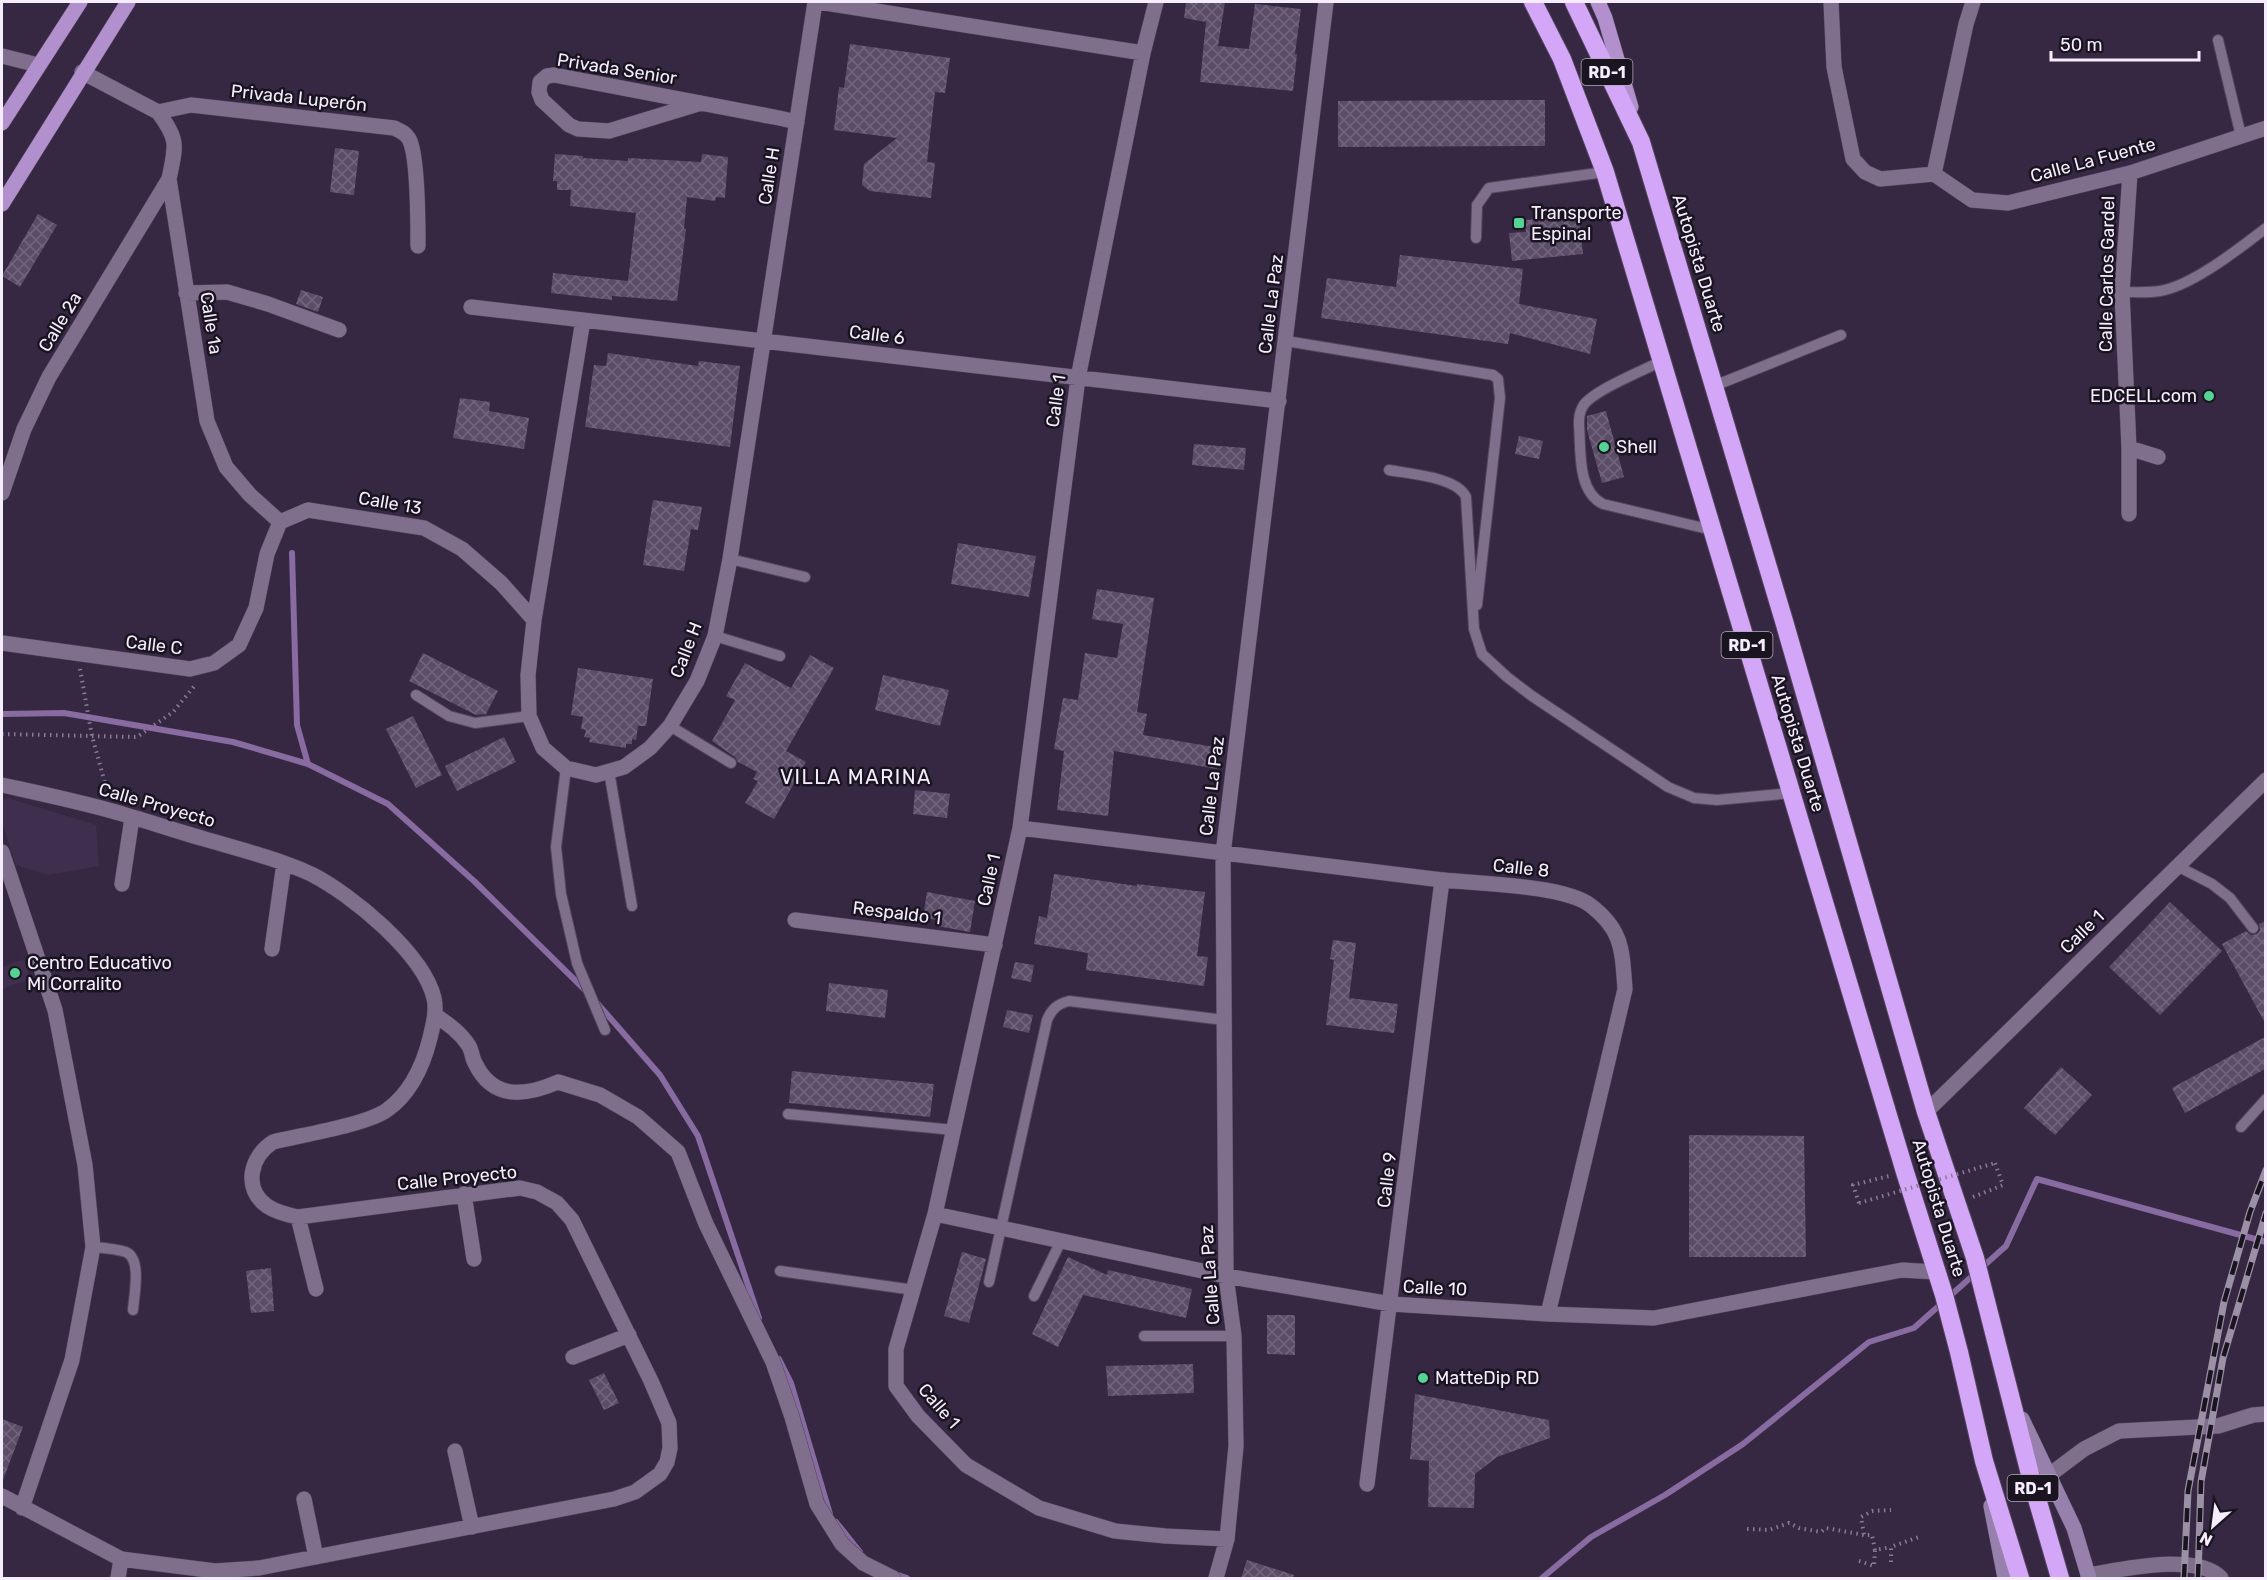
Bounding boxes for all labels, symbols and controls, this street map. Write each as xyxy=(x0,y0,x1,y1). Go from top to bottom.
scale bar xyxy=(2051,24,2200,62)
text: 50 m xyxy=(2060,34,2103,56)
street label: Privada Senior xyxy=(555,49,679,89)
road number: RD-1 xyxy=(1582,59,1632,85)
street label: Privada Luperón xyxy=(230,80,368,116)
street label: Calle La Fuente xyxy=(2028,133,2158,187)
street label: Calle H xyxy=(754,146,784,206)
street label: Autopista Duarte xyxy=(1668,191,1730,335)
street label: Calle Carlos Gardel xyxy=(2095,196,2119,352)
place label: Transporte Espinal xyxy=(1531,202,1622,245)
marker: Transporte Espinal xyxy=(1512,216,1526,230)
street label: Calle La Paz xyxy=(1254,253,1288,355)
street label: Calle 2a xyxy=(34,288,86,356)
street label: Calle 1a xyxy=(195,290,227,356)
street label: Calle 6 xyxy=(848,321,906,349)
street label: Calle 1 xyxy=(1041,373,1071,429)
place label: EDCELL.com xyxy=(2090,385,2197,407)
marker: EDCELL.com xyxy=(2202,389,2216,403)
place label: Shell xyxy=(1616,436,1657,458)
marker: Shell xyxy=(1597,440,1611,454)
street label: Calle 13 xyxy=(357,487,423,519)
street label: Calle H xyxy=(665,619,707,681)
street label: Calle C xyxy=(124,631,184,659)
road number: RD-1 xyxy=(1722,632,1772,658)
street label: Autopista Duarte xyxy=(1767,671,1829,815)
street label: Calle La Paz xyxy=(1195,735,1229,837)
district label: VILLA MARINA xyxy=(780,765,932,789)
street label: Calle Proyecto xyxy=(96,778,218,832)
street label: Calle 1 xyxy=(973,852,1005,908)
street label: Calle 8 xyxy=(1492,854,1550,882)
street label: Respaldo 1 xyxy=(851,897,943,929)
street label: Calle 1 xyxy=(2055,906,2109,958)
place label: Centro Educativo Mi Corralito xyxy=(27,952,172,995)
marker: Centro Educativo Mi Corralito xyxy=(8,966,22,980)
street label: Autopista Duarte xyxy=(1908,1136,1970,1280)
street label: Calle 9 xyxy=(1373,1151,1401,1209)
street label: Calle Proyecto xyxy=(396,1161,518,1195)
street label: Calle La Paz xyxy=(1196,1224,1224,1326)
street label: Calle 10 xyxy=(1402,1275,1468,1301)
place label: MatteDip RD xyxy=(1435,1367,1539,1389)
marker: MatteDip RD xyxy=(1416,1371,1430,1385)
street label: Calle 1 xyxy=(913,1379,965,1433)
road number: RD-1 xyxy=(2008,1475,2058,1501)
north arrow xyxy=(2183,1496,2243,1556)
text: N xyxy=(2197,1528,2216,1550)

